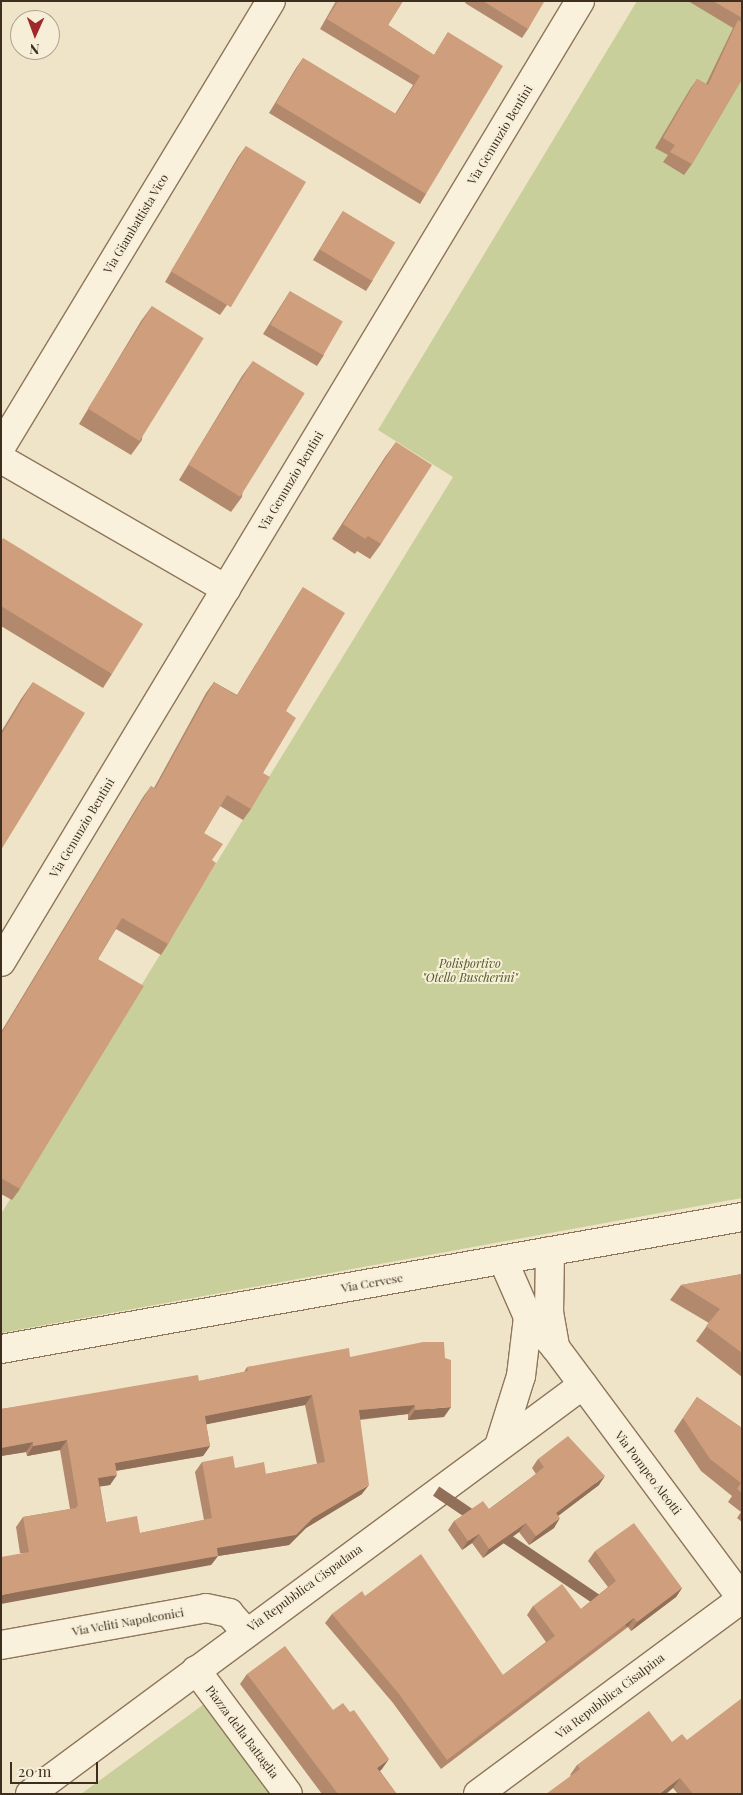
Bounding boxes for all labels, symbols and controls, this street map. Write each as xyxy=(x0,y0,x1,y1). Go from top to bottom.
north arrow xyxy=(10,10,60,60)
text: N xyxy=(29,40,40,59)
street label: Via Genunzio Bentini xyxy=(465,83,535,187)
street label: Via Giambattista Vico xyxy=(100,171,172,277)
street label: Via Genunzio Bentini xyxy=(256,429,326,533)
street label: Via Genunzio Bentini xyxy=(47,776,117,880)
park label: Polisportivo "Otello Buscherini" xyxy=(422,957,518,985)
street label: Via Cervese xyxy=(340,1270,404,1296)
street label: Via Pompeo Aleotti xyxy=(612,1428,684,1518)
street label: Via Repubblica Cispadana xyxy=(245,1541,365,1635)
street label: Via Veliti Napoleonici xyxy=(71,1605,185,1639)
street label: Via Repubblica Cisalpina xyxy=(553,1650,667,1742)
street label: Piazza della Battaglia xyxy=(202,1683,282,1781)
scale bar xyxy=(12,1752,100,1784)
text: 20 m xyxy=(18,1761,51,1781)

